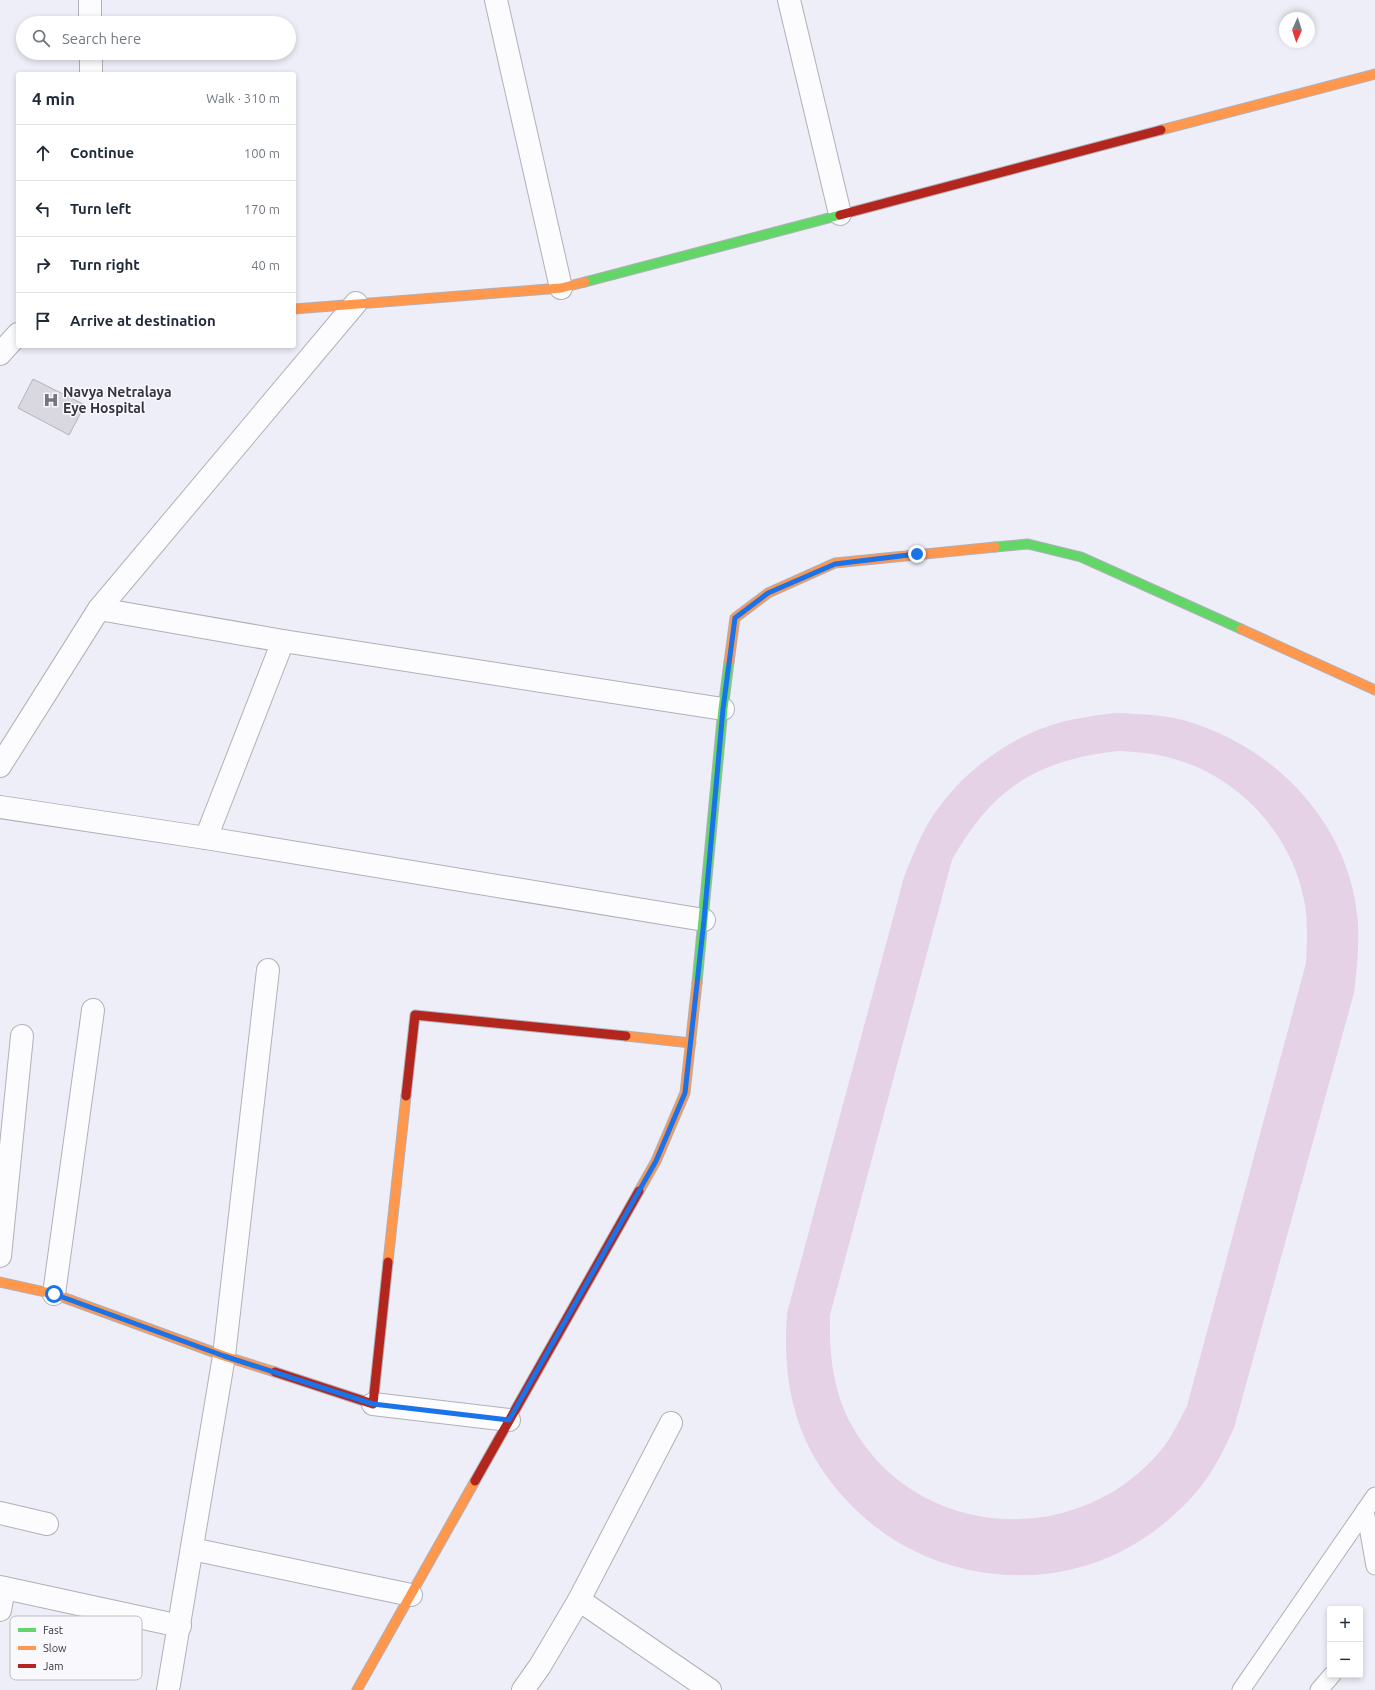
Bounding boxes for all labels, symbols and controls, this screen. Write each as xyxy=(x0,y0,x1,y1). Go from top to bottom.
north arrow xyxy=(1279,12,1315,48)
search box xyxy=(16,16,296,60)
icon: search xyxy=(30,27,52,49)
text: Search here xyxy=(62,30,141,47)
text: 4 min xyxy=(32,89,75,108)
text: Walk · 310 m xyxy=(206,91,280,105)
icon: ahead xyxy=(32,142,54,164)
text: Continue xyxy=(70,144,134,161)
text: 100 m xyxy=(244,146,280,160)
icon: left xyxy=(32,198,54,220)
text: Turn left xyxy=(70,200,131,217)
text: 170 m xyxy=(244,202,280,216)
icon: right xyxy=(32,254,54,276)
text: Turn right xyxy=(70,256,140,273)
text: 40 m xyxy=(251,258,280,272)
icon: arrive xyxy=(32,310,54,332)
text: Arrive at destination xyxy=(70,312,216,329)
place label: Navya Netralaya Eye Hospital xyxy=(63,384,172,416)
hospital icon: Navya Netralaya Eye Hospital xyxy=(42,391,60,409)
route end xyxy=(908,545,926,563)
route start xyxy=(45,1285,63,1303)
map controls xyxy=(1327,1606,1363,1678)
button: + xyxy=(1327,1606,1363,1642)
legend xyxy=(10,1616,142,1680)
text: Fast xyxy=(43,1624,64,1636)
text: Slow xyxy=(43,1642,67,1654)
button: − xyxy=(1327,1642,1363,1678)
text: Jam xyxy=(43,1660,64,1672)

